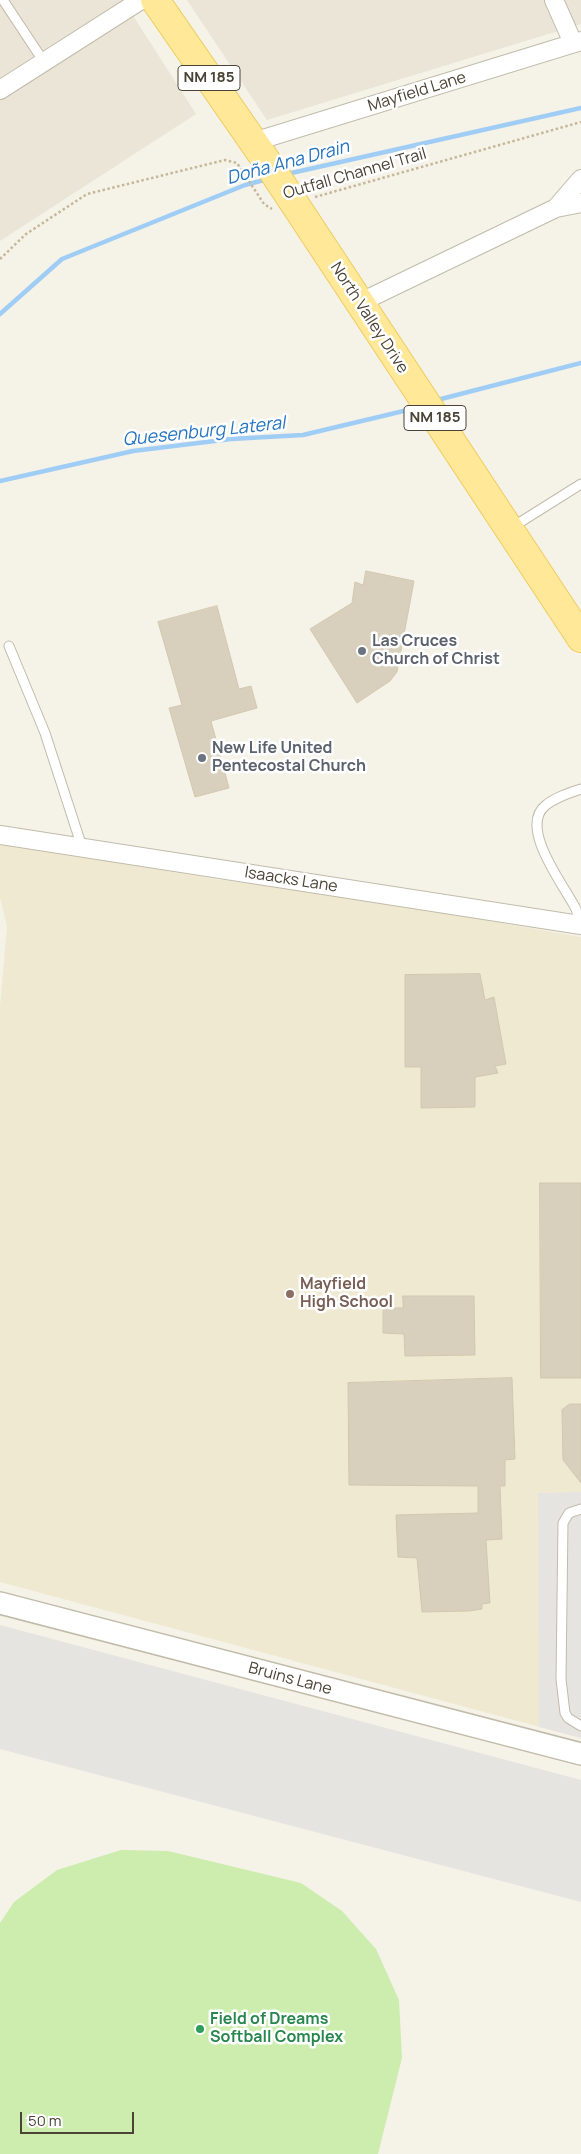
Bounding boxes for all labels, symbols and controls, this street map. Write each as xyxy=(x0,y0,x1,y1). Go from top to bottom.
road number: NM 185 xyxy=(178,66,240,90)
street label: Mayfield Lane xyxy=(366,68,468,116)
water label: Doña Ana Drain xyxy=(224,136,352,190)
street label: Outfall Channel Trail xyxy=(281,144,429,204)
street label: North Valley Drive xyxy=(326,259,412,377)
road number: NM 185 xyxy=(404,406,466,430)
water label: Quesenburg Lateral xyxy=(122,413,286,451)
place label: Las Cruces Church of Christ xyxy=(372,632,500,670)
marker: Las Cruces Church of Christ xyxy=(356,645,368,657)
place label: New Life United Pentecostal Church xyxy=(212,739,366,777)
marker: New Life United Pentecostal Church xyxy=(196,752,208,764)
street label: Isaacks Lane xyxy=(243,863,339,897)
place label: Mayfield High School xyxy=(300,1275,393,1313)
marker: Mayfield High School xyxy=(284,1288,296,1300)
street label: Bruins Lane xyxy=(246,1659,334,1699)
place label: Field of Dreams Softball Complex xyxy=(210,2010,343,2048)
marker: Field of Dreams Softball Complex xyxy=(194,2023,206,2035)
scale bar xyxy=(22,2102,136,2134)
text: 50 m xyxy=(28,2110,62,2131)

